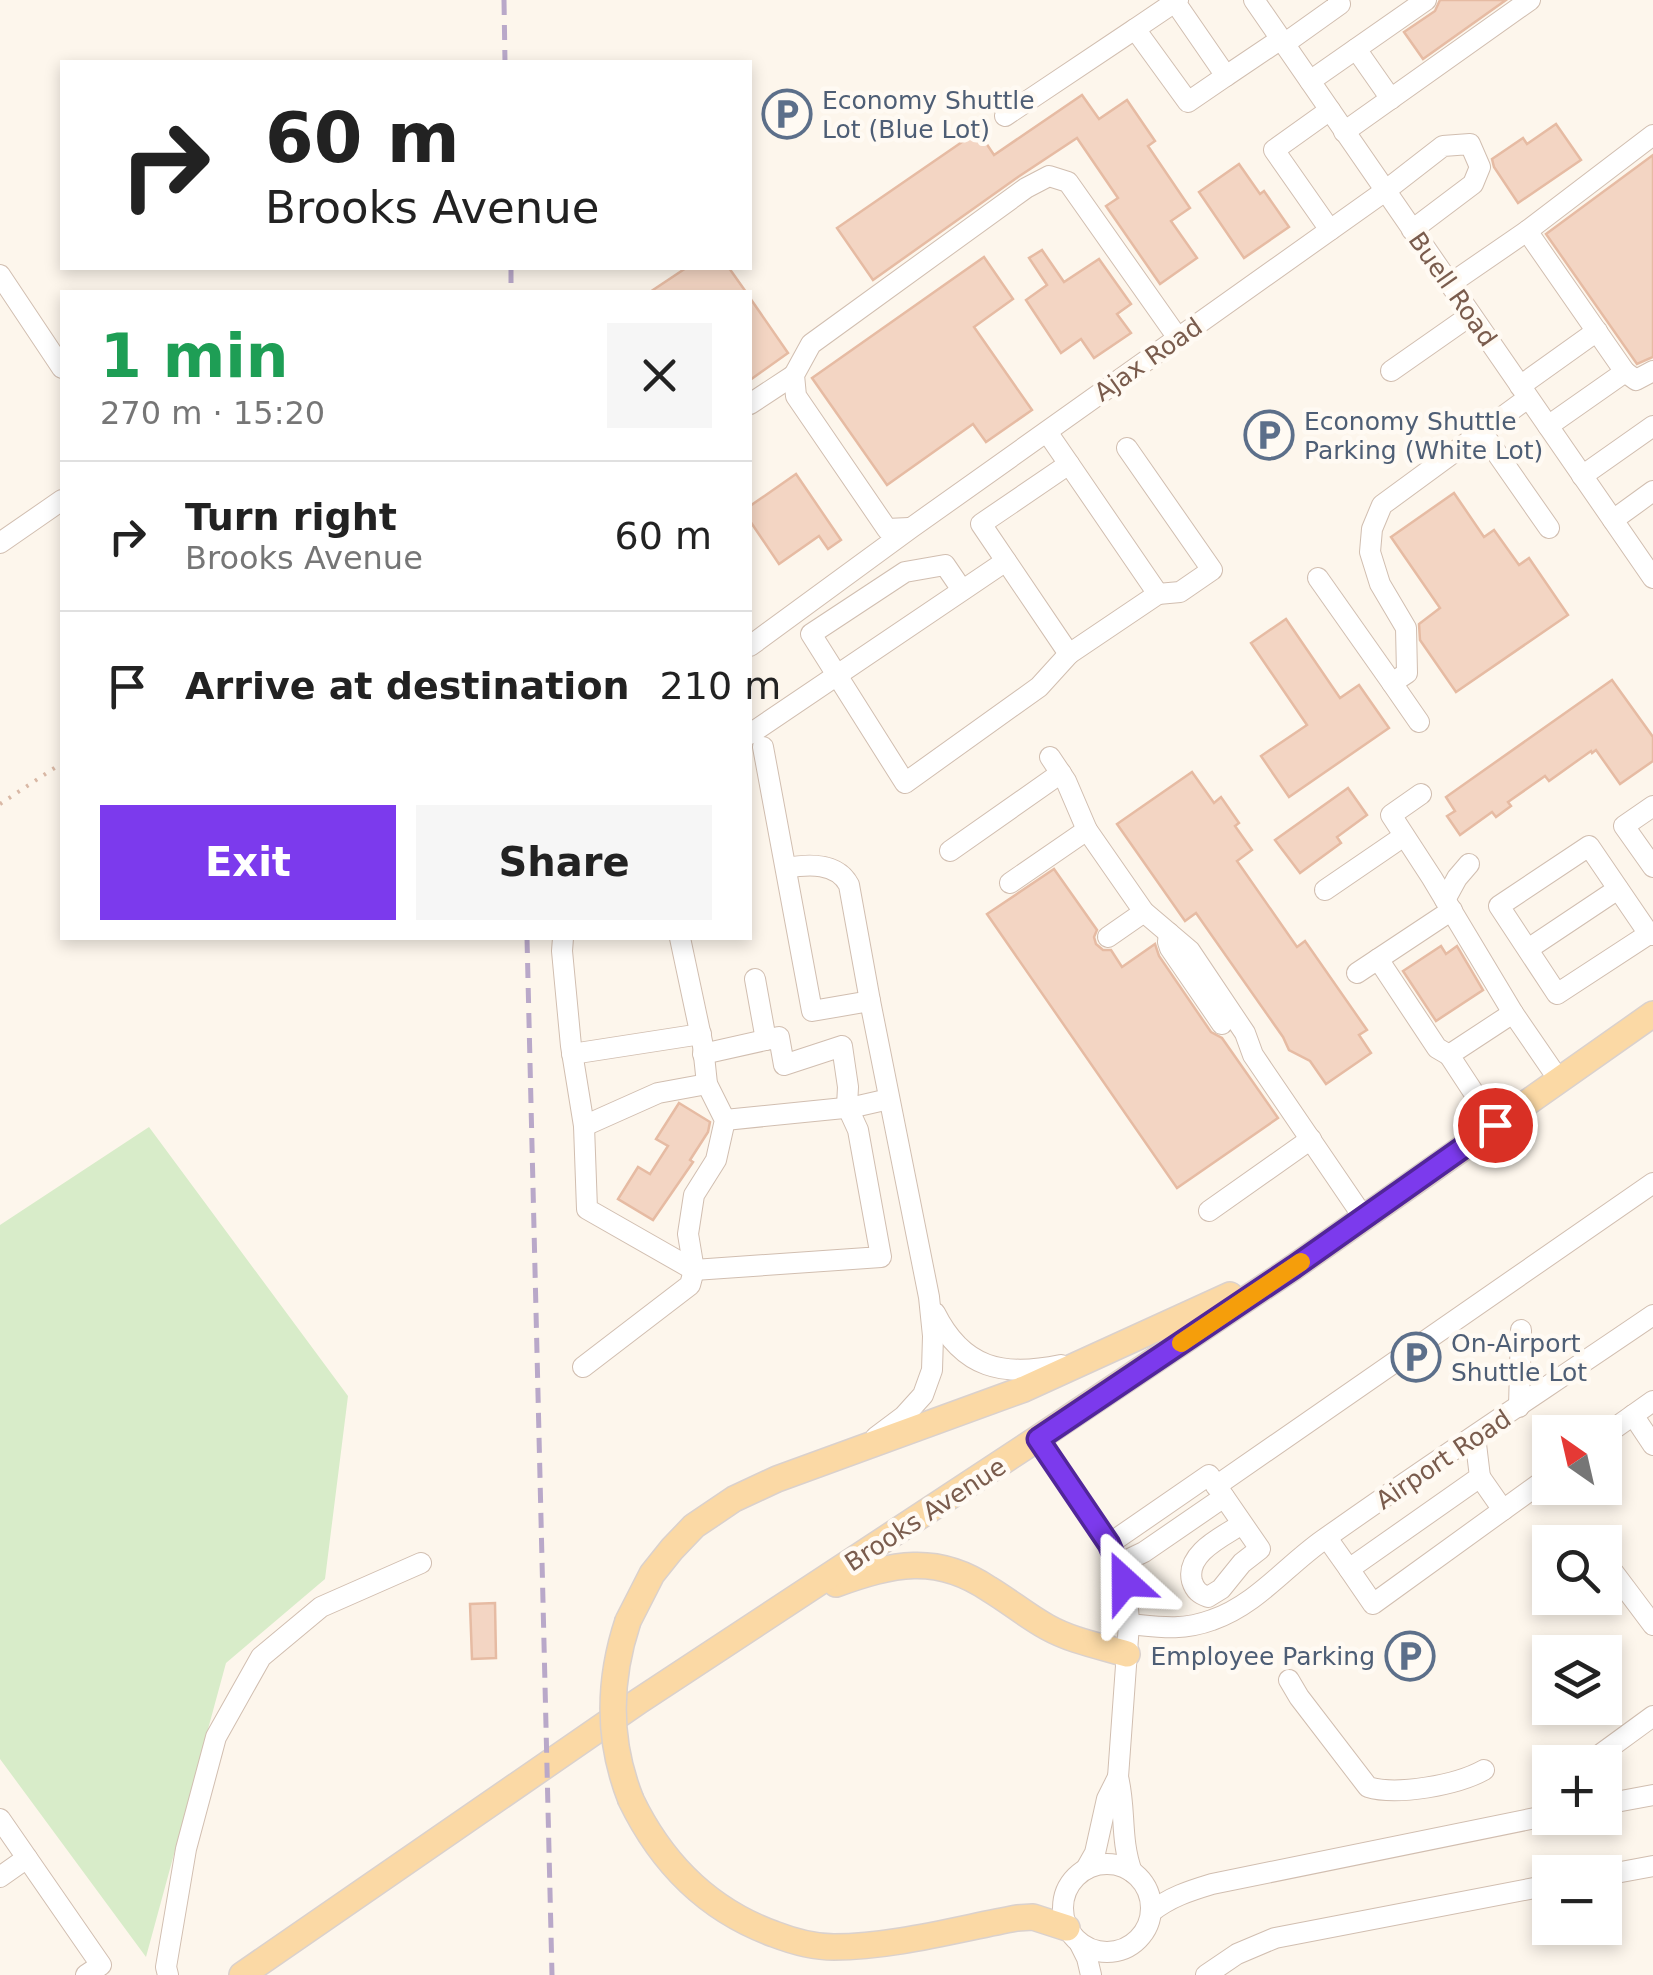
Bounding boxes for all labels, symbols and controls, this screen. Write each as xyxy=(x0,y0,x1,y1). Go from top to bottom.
place label: Economy Shuttle Lot (Blue Lot) xyxy=(822,86,1035,144)
parking icon: Economy Shuttle Lot (Blue Lot) xyxy=(761,88,813,140)
text: 60 m xyxy=(265,97,460,179)
icon: right xyxy=(100,100,230,230)
text: Brooks Avenue xyxy=(265,181,599,234)
street label: Buell Road xyxy=(1403,227,1503,352)
street label: Ajax Road xyxy=(1089,312,1208,407)
text: 1 min xyxy=(100,321,288,391)
button: close xyxy=(607,323,712,428)
text: 270 m · 15:20 xyxy=(100,394,325,432)
place label: Economy Shuttle Parking (White Lot) xyxy=(1304,407,1543,465)
parking icon: Economy Shuttle Parking (White Lot) xyxy=(1243,409,1295,461)
text: Turn right xyxy=(185,495,397,539)
icon: right xyxy=(100,509,155,564)
text: 60 m xyxy=(615,514,712,558)
text: Brooks Avenue xyxy=(185,539,423,577)
icon: arrive xyxy=(100,659,155,714)
text: Arrive at destination xyxy=(185,664,630,708)
text: 210 m xyxy=(660,664,781,708)
button: Exit xyxy=(100,805,396,920)
button: Share xyxy=(416,805,712,920)
pin xyxy=(1453,1083,1538,1168)
icon: arrive xyxy=(1468,1098,1523,1153)
place label: On-Airport Shuttle Lot xyxy=(1451,1329,1587,1387)
parking icon: On-Airport Shuttle Lot xyxy=(1390,1331,1442,1383)
street label: Airport Road xyxy=(1370,1404,1516,1515)
north arrow xyxy=(1532,1415,1622,1505)
map controls xyxy=(1532,1415,1622,1945)
street label: Brooks Avenue xyxy=(839,1452,1011,1577)
button: search xyxy=(1532,1525,1622,1615)
position arrow xyxy=(1073,1530,1177,1634)
parking icon: Employee Parking xyxy=(1384,1630,1436,1682)
button: layers xyxy=(1532,1635,1622,1725)
place label: Employee Parking xyxy=(1151,1642,1375,1671)
button: + xyxy=(1532,1745,1622,1835)
button: − xyxy=(1532,1855,1622,1945)

